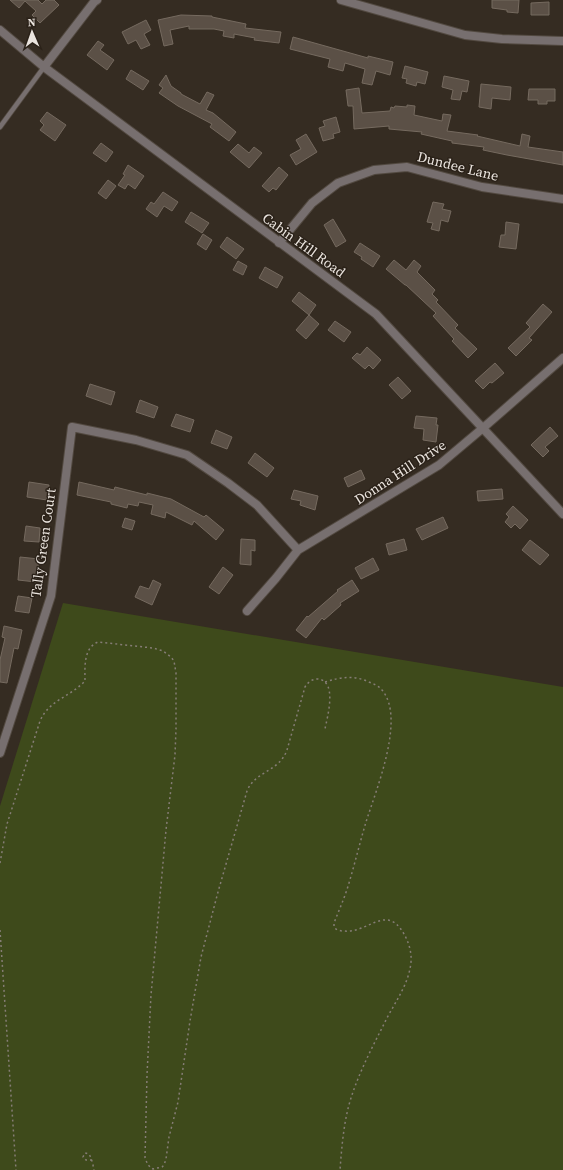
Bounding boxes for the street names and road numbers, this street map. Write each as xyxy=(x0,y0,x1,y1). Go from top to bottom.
street label: Dundee Lane xyxy=(415,146,501,186)
street label: Cabin Hill Road xyxy=(258,208,350,282)
street label: Donna Hill Drive xyxy=(350,435,450,509)
street label: Tally Green Court xyxy=(25,487,61,599)

